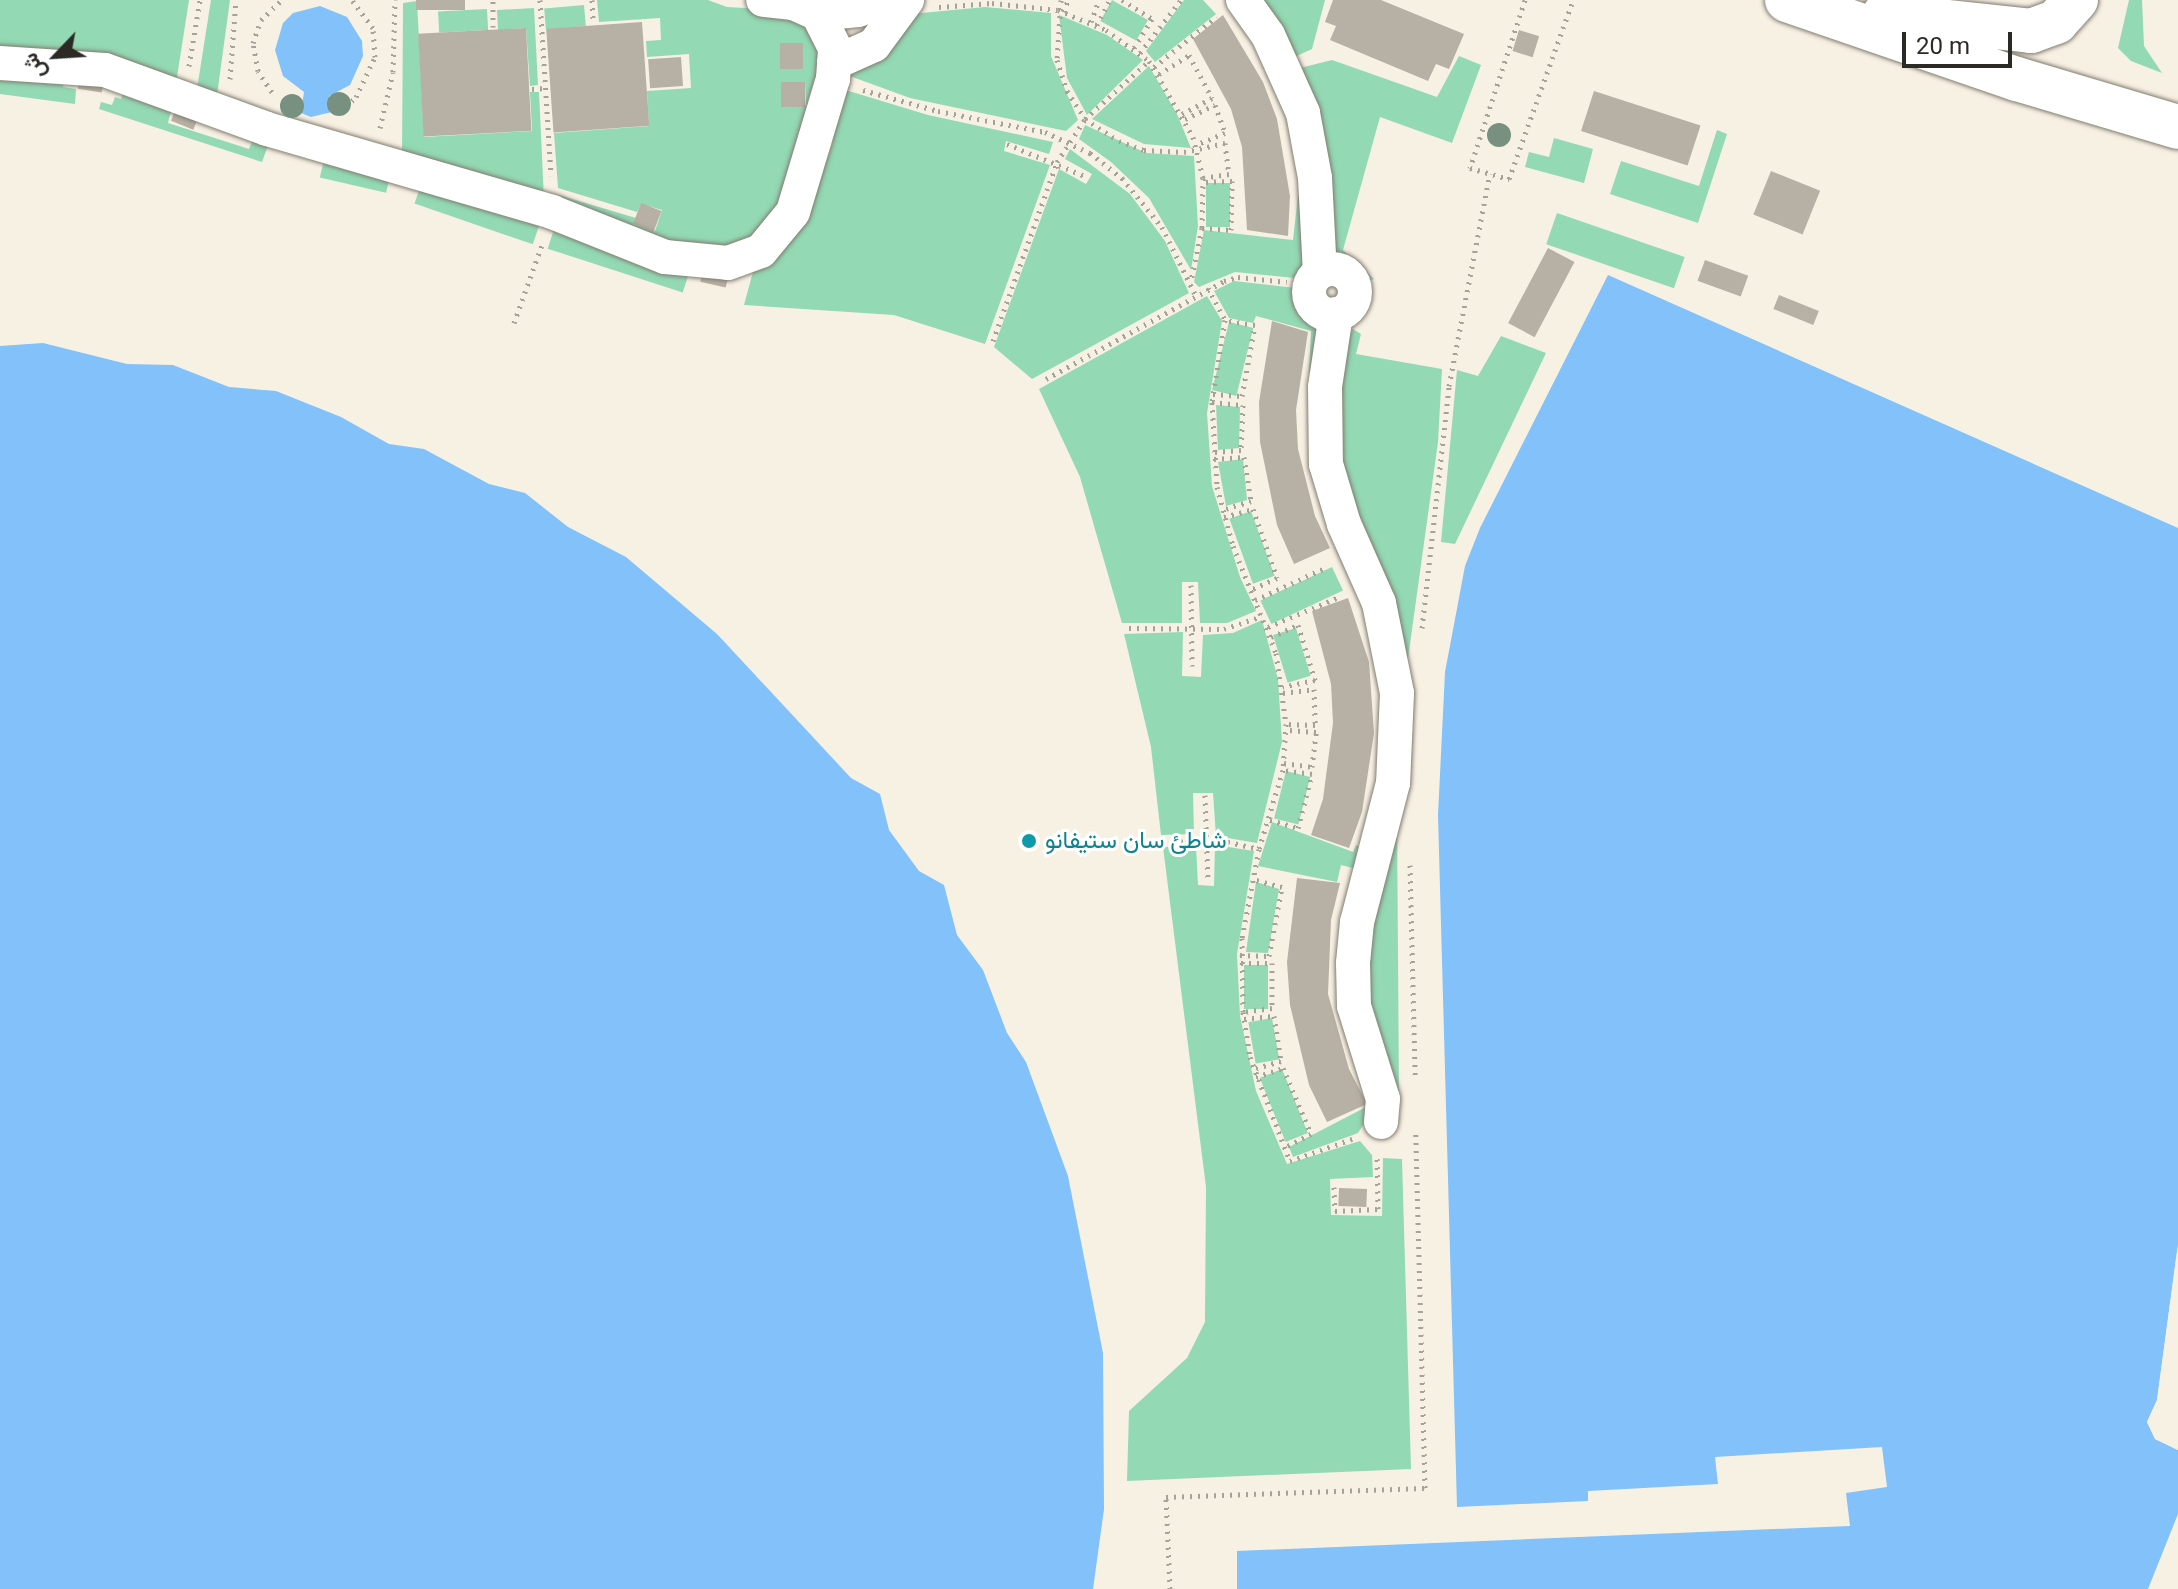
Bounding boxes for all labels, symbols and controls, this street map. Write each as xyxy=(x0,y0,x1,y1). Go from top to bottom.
north arrow xyxy=(16,16,96,96)
scale bar xyxy=(1906,16,2016,66)
text: 20 m xyxy=(1916,32,1970,60)
text: ش xyxy=(17,49,51,84)
place label: شاطئ سان ستيفانو xyxy=(1045,827,1227,855)
marker: شاطئ سان ستيفانو xyxy=(1020,832,1038,850)

